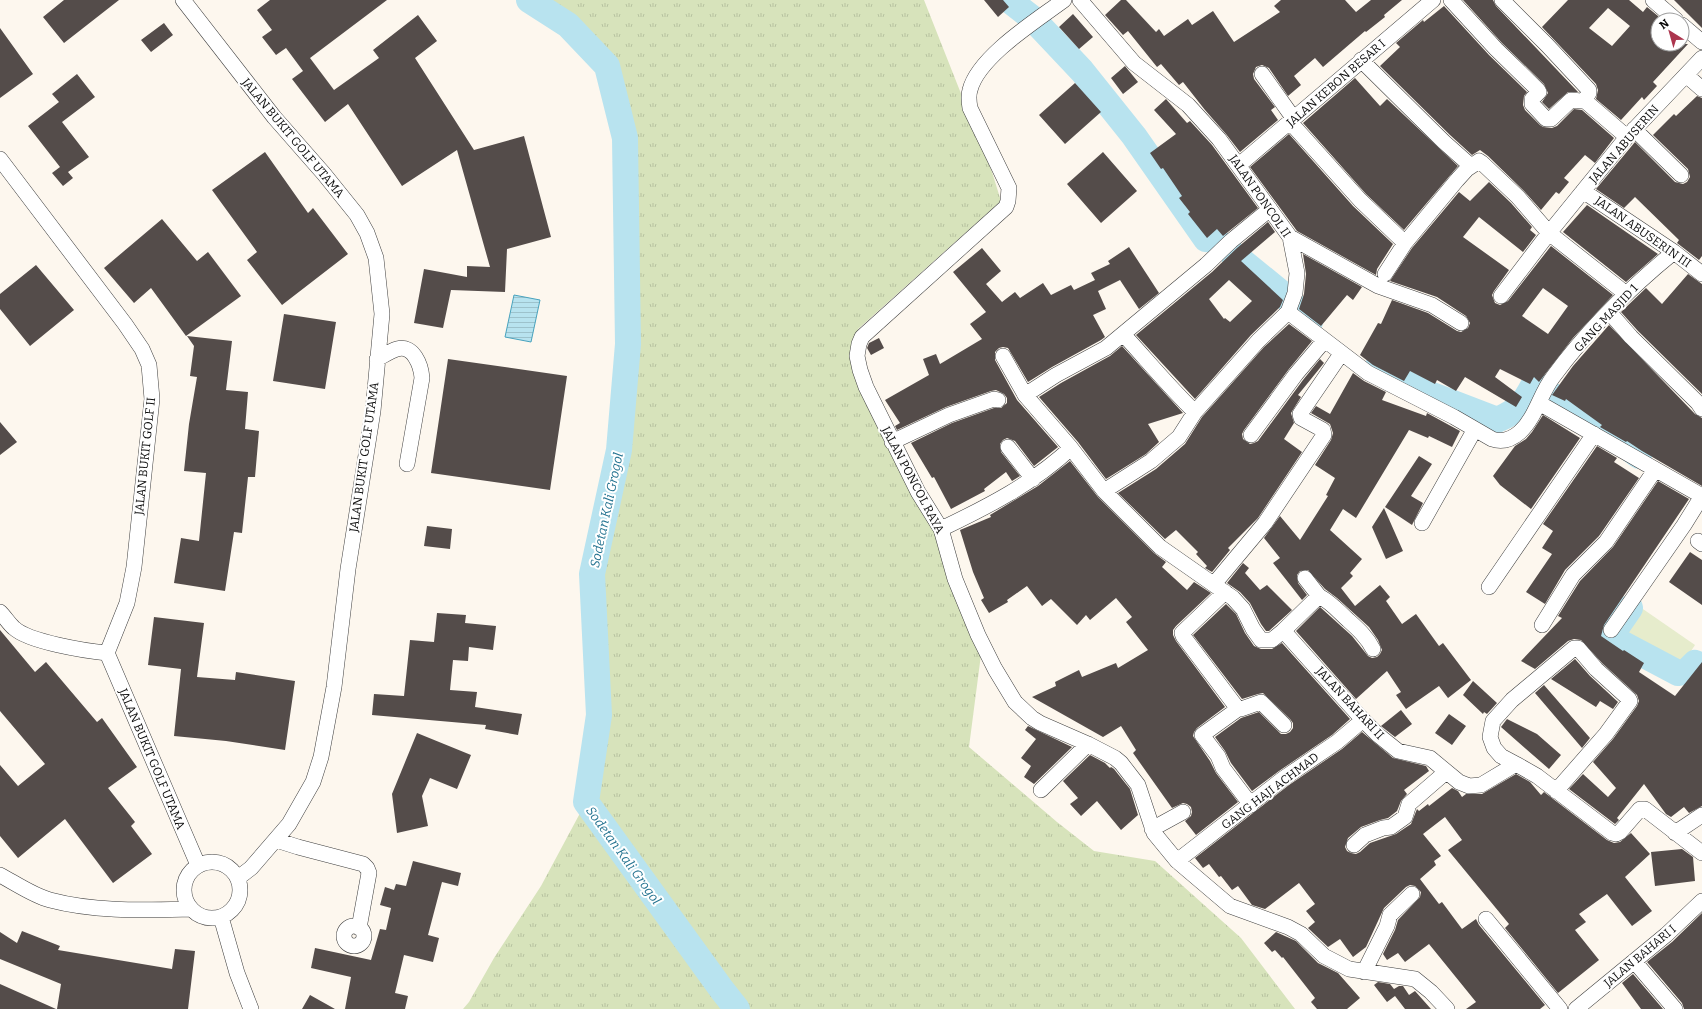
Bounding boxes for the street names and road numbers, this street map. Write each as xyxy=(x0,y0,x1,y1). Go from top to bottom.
street label: JALAN KEBON BESAR I xyxy=(1283,36,1388,130)
street label: JALAN BUKIT GOLF UTAMA xyxy=(238,75,347,201)
street label: JALAN ABUSERIN xyxy=(1586,102,1662,187)
street label: JALAN PONCOL II xyxy=(1226,151,1294,240)
street label: JALAN ABUSERIN III xyxy=(1591,193,1694,270)
street label: GANG MASJID 1 xyxy=(1571,281,1641,355)
street label: JALAN BUKIT GOLF UTAMA xyxy=(346,380,382,534)
street label: JALAN BUKIT GOLF II xyxy=(132,397,158,516)
street label: JALAN PONCOL RAYA xyxy=(878,423,947,536)
street label: JALAN BAHARI II xyxy=(1312,663,1387,742)
street label: JALAN BUKIT GOLF UTAMA xyxy=(116,686,188,832)
street label: GANG HAJI ACHMAD xyxy=(1219,750,1321,832)
street label: JALAN BAHARI I xyxy=(1600,922,1679,991)

